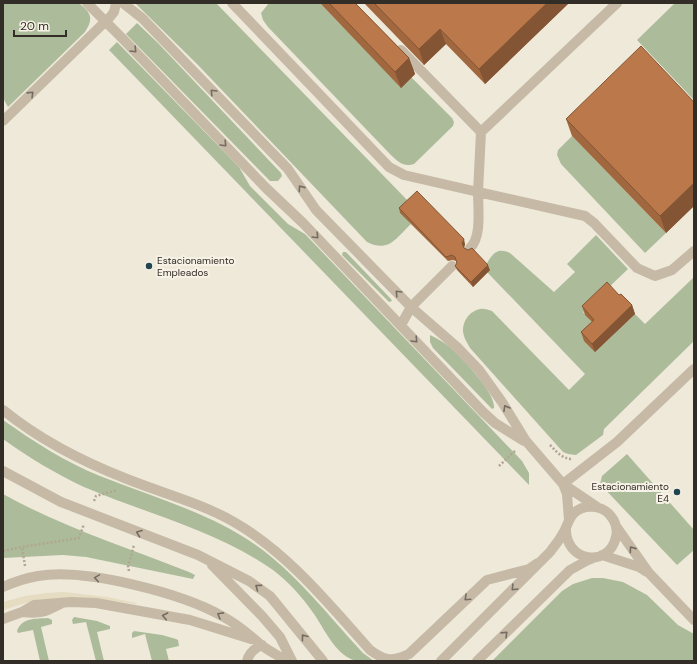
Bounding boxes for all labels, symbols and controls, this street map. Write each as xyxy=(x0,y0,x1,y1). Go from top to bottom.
scale bar xyxy=(14,12,66,38)
text: 20 m xyxy=(20,18,49,34)
one-way arrow xyxy=(129,45,137,53)
one-way arrow xyxy=(210,89,218,97)
one-way arrow xyxy=(26,91,34,99)
one-way arrow xyxy=(219,139,227,147)
one-way arrow xyxy=(299,185,306,192)
one-way arrow xyxy=(311,231,319,239)
place label: Estacionamiento Empleados xyxy=(157,254,235,279)
marker: Estacionamiento Empleados xyxy=(144,261,154,271)
one-way arrow xyxy=(396,291,403,298)
one-way arrow xyxy=(411,335,418,343)
one-way arrow xyxy=(503,405,510,412)
place label: Estacionamiento E4 xyxy=(592,480,669,505)
marker: Estacionamiento E4 xyxy=(672,487,682,497)
one-way arrow xyxy=(136,530,143,538)
one-way arrow xyxy=(630,547,637,554)
one-way arrow xyxy=(94,574,100,583)
one-way arrow xyxy=(511,583,519,591)
one-way arrow xyxy=(255,584,262,591)
one-way arrow xyxy=(464,593,472,601)
one-way arrow xyxy=(162,612,168,620)
one-way arrow xyxy=(217,613,225,620)
one-way arrow xyxy=(500,631,508,639)
one-way arrow xyxy=(302,635,309,642)

